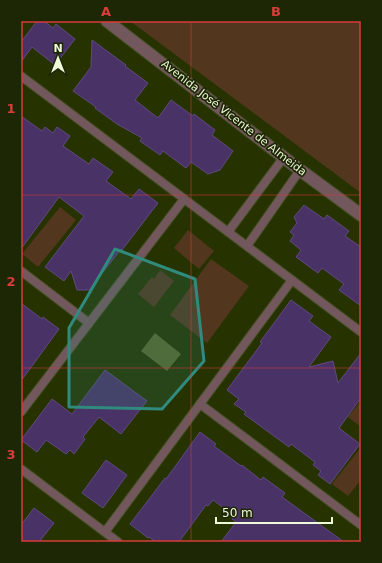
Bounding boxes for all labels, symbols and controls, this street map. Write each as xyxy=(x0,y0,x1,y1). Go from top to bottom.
text: A xyxy=(101,4,111,19)
text: B xyxy=(271,4,281,19)
north arrow xyxy=(38,38,78,78)
text: N xyxy=(53,42,63,55)
street label: Avenida José Vicente de Almeida xyxy=(159,57,309,179)
text: 1 xyxy=(6,101,16,116)
text: 2 xyxy=(6,274,16,289)
text: 3 xyxy=(6,447,16,462)
scale bar xyxy=(216,499,332,525)
text: 50 m xyxy=(222,506,253,520)

